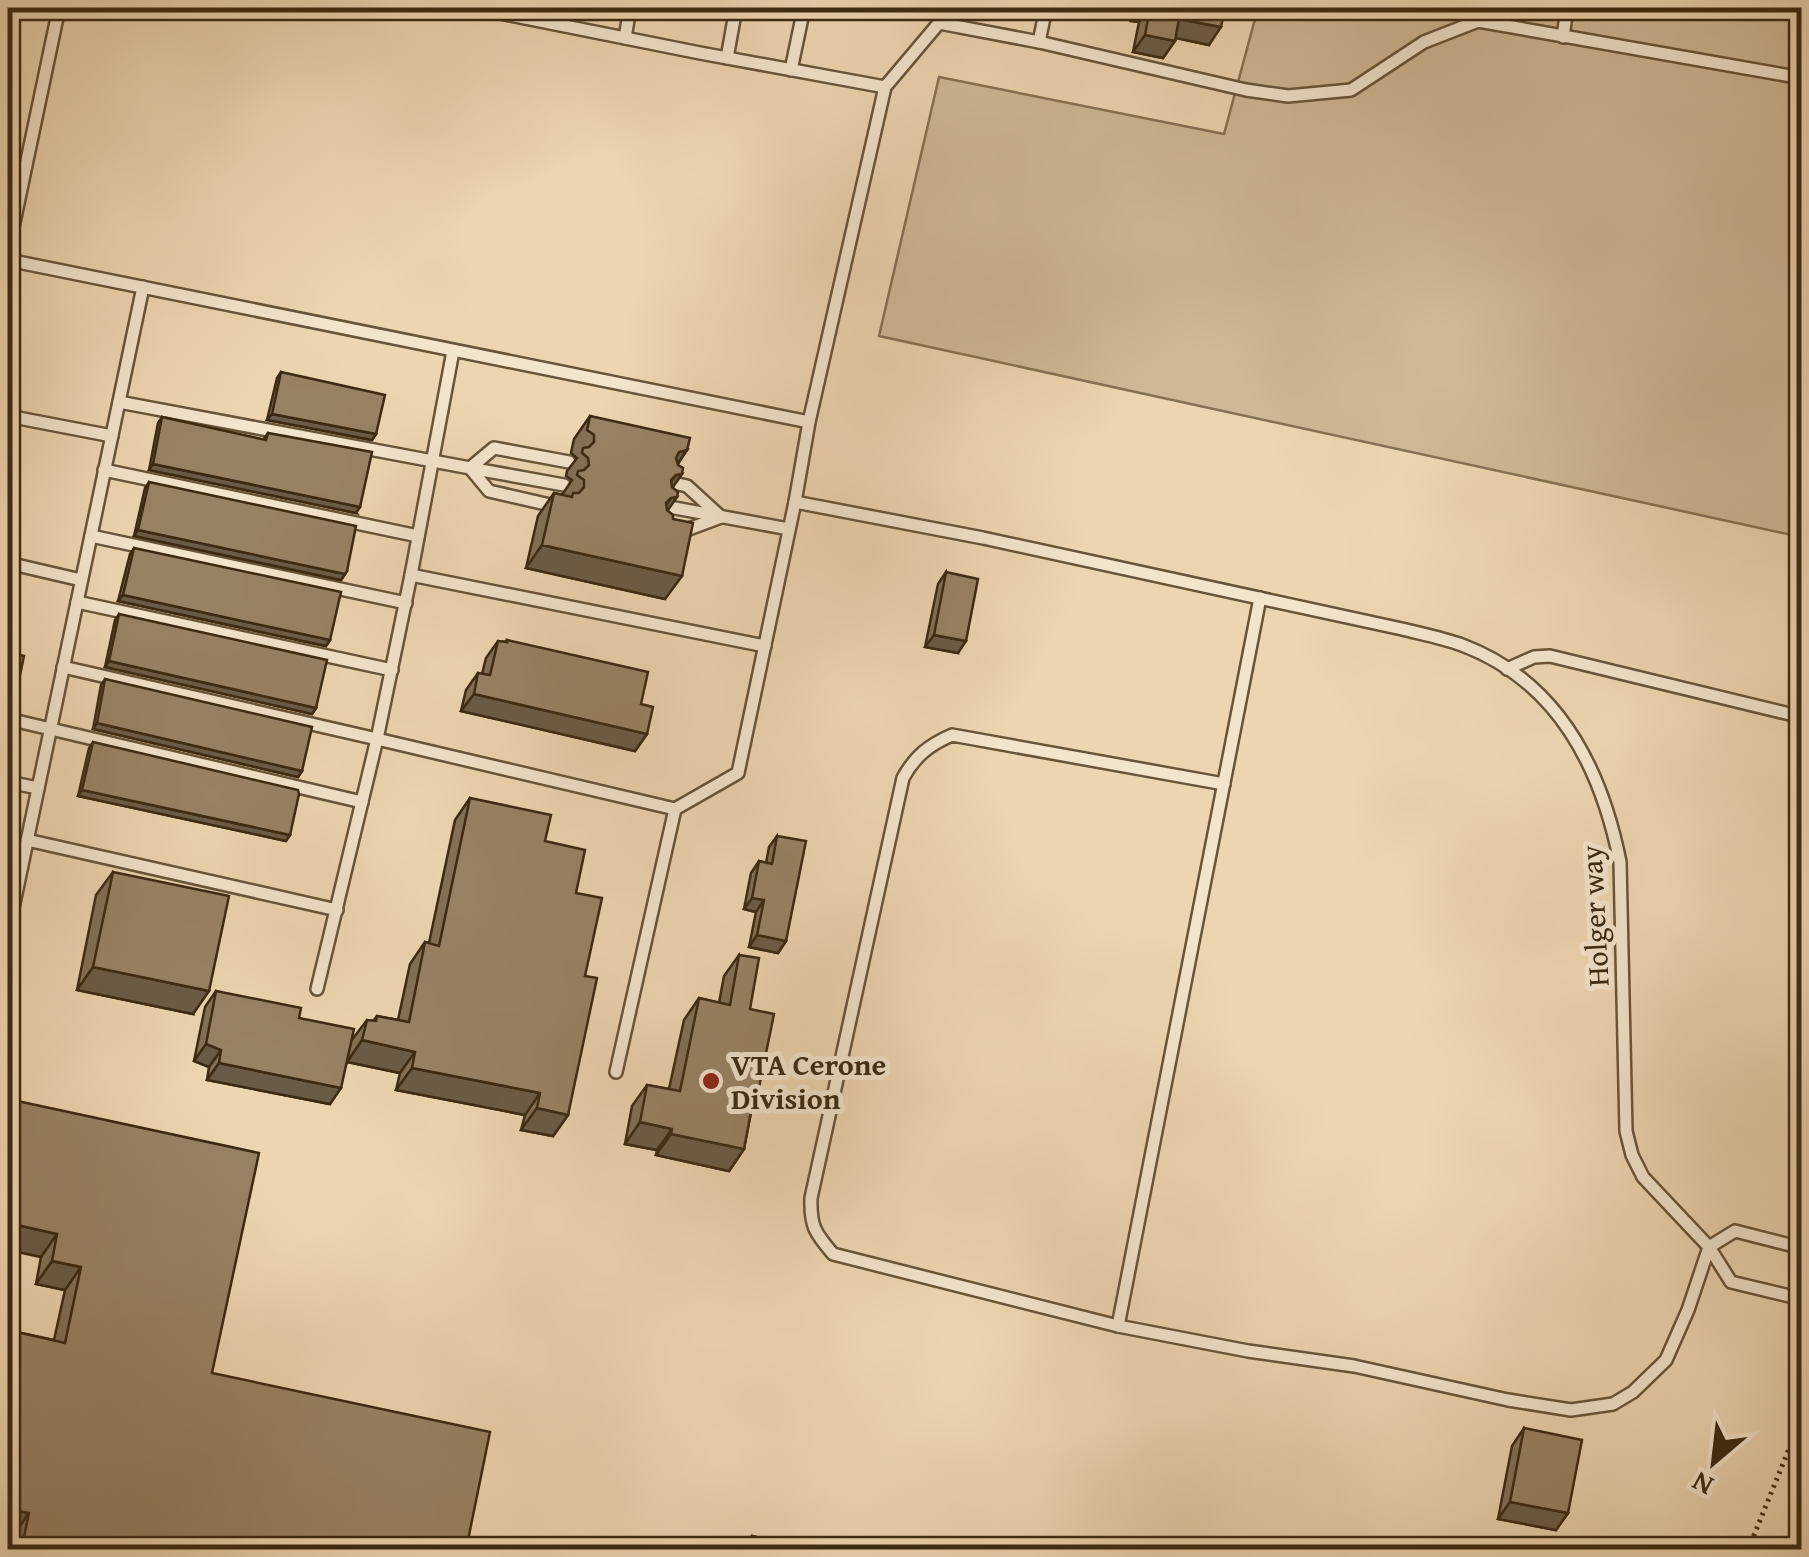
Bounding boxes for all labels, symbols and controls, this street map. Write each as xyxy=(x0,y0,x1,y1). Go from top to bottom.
street label: Holger way xyxy=(1568,844,1620,988)
place label: VTA Cerone Division xyxy=(731,1042,886,1120)
marker: VTA Cerone Division xyxy=(700,1070,722,1092)
north arrow xyxy=(1664,1412,1764,1512)
text: N xyxy=(1684,1462,1720,1507)

